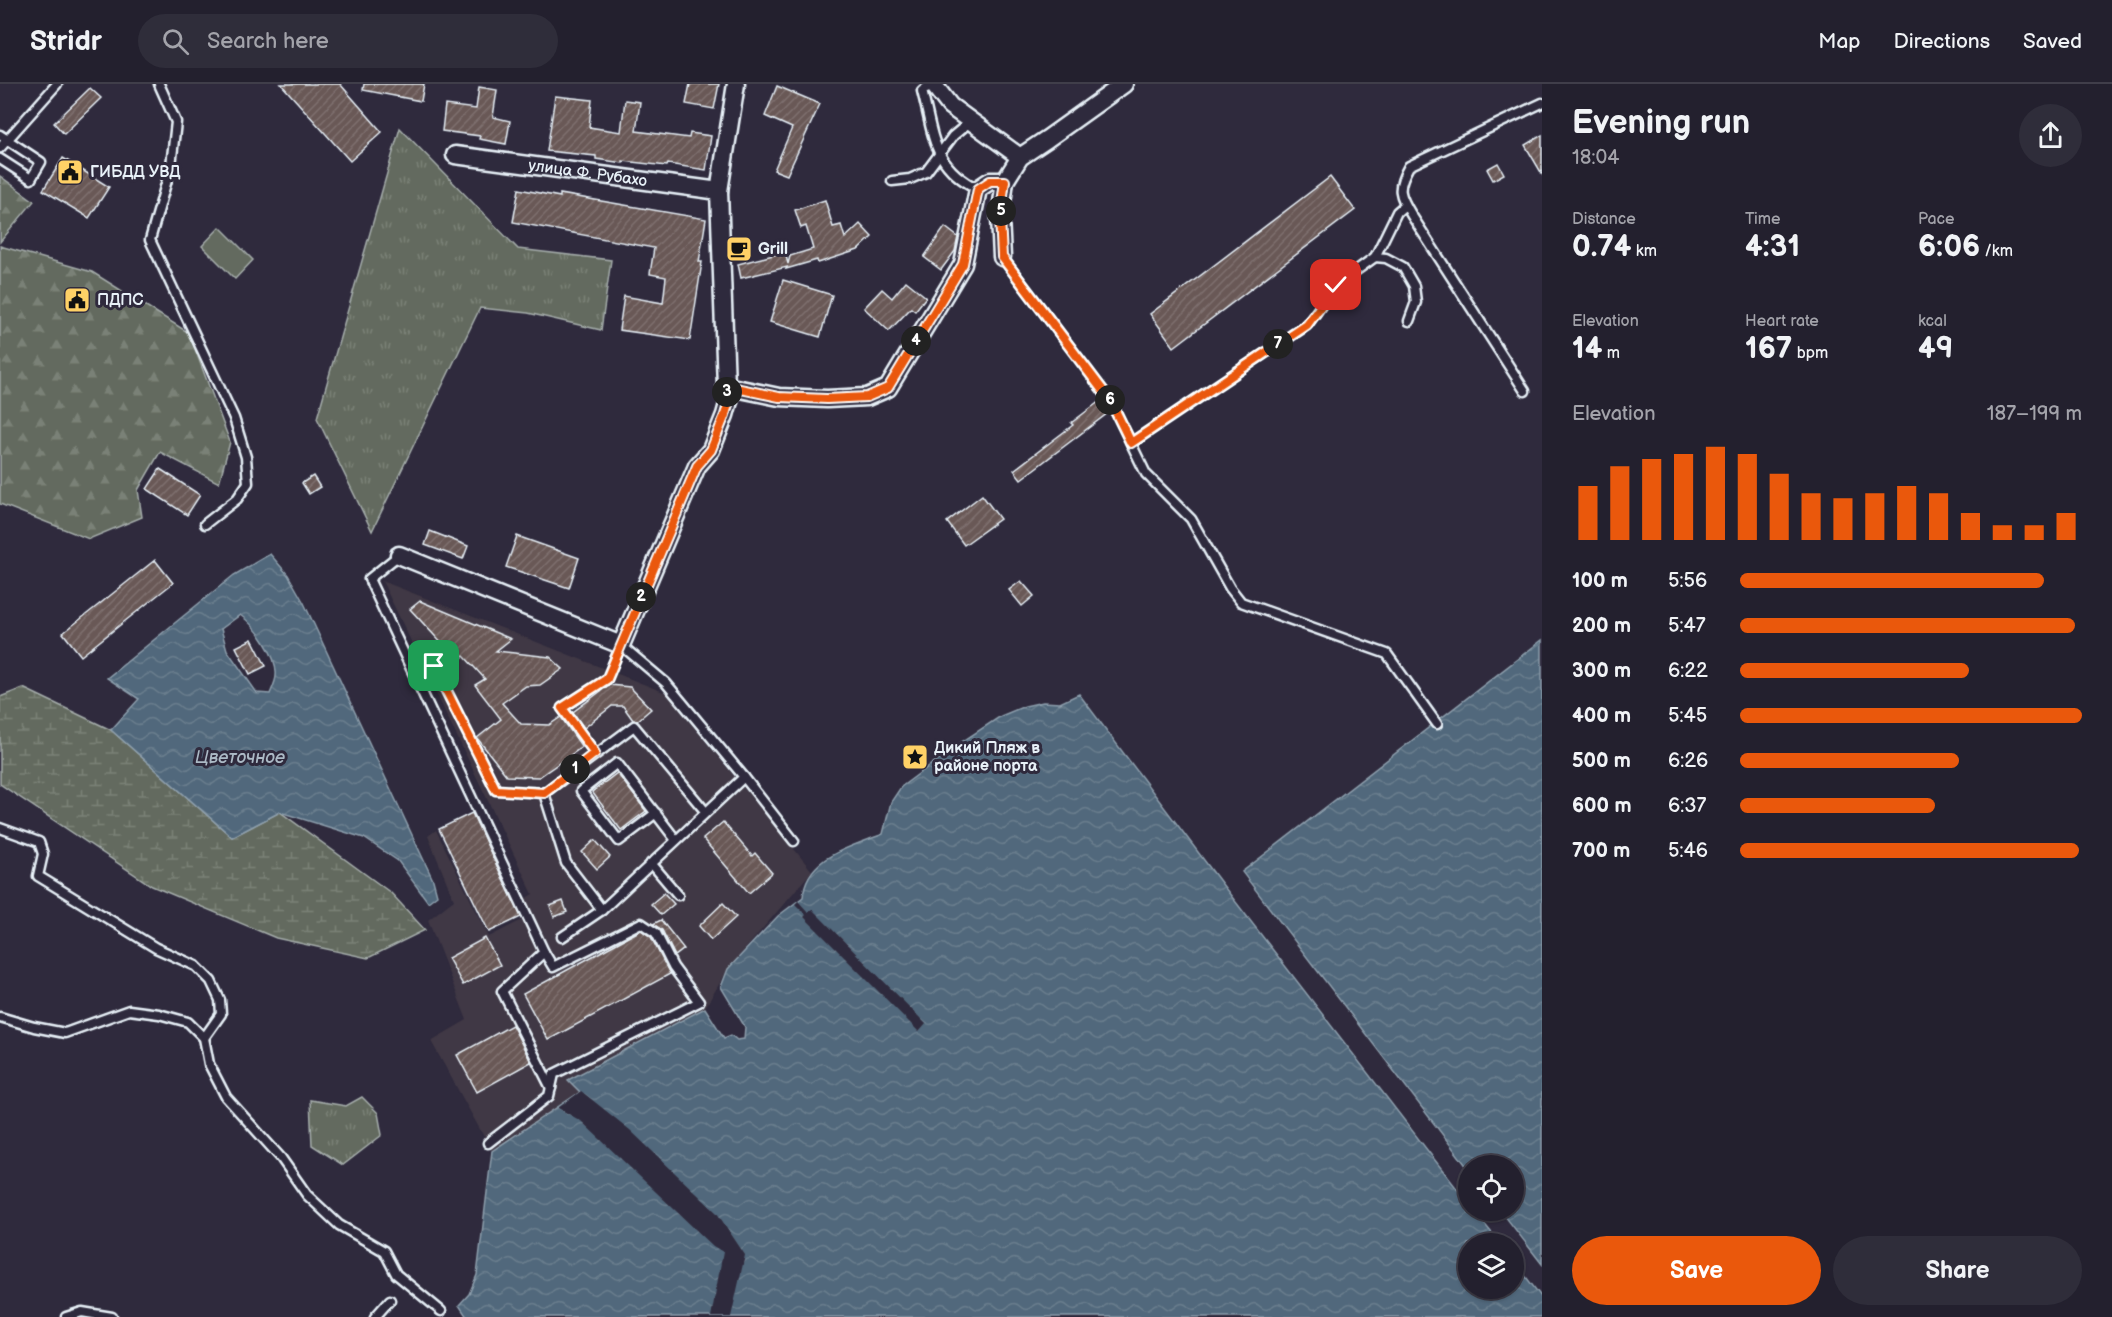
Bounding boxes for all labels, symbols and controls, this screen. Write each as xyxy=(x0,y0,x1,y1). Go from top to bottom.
search box xyxy=(138,14,558,68)
text: Stridr xyxy=(30,25,102,58)
icon: search xyxy=(159,25,192,58)
text: Search here xyxy=(207,28,329,55)
text: Map xyxy=(1818,29,1861,54)
text: Directions xyxy=(1894,29,1990,54)
text: Saved xyxy=(2023,29,2082,54)
text: Evening run xyxy=(1572,103,1750,143)
button: share xyxy=(2019,104,2082,167)
text: 18:04 xyxy=(1572,146,1619,170)
street label: улица Ф. Рубахо xyxy=(527,156,648,191)
public building icon: ГИБДД УВД xyxy=(55,157,85,187)
place label: ГИБДД УВД xyxy=(90,163,181,182)
pin: 5 xyxy=(986,196,1016,226)
text: 5 xyxy=(996,201,1006,220)
text: Distance xyxy=(1572,210,1636,229)
text: Time xyxy=(1745,210,1780,229)
text: Pace xyxy=(1918,210,1954,229)
text: 0.74 xyxy=(1572,229,1632,265)
text: 4:31 xyxy=(1745,229,1800,265)
text: 6:06 xyxy=(1918,229,1980,265)
cafe icon: Grill xyxy=(724,234,754,264)
place label: Grill xyxy=(758,240,788,259)
text: km xyxy=(1632,242,1657,261)
text: /km xyxy=(1980,242,2013,261)
pin xyxy=(1310,259,1361,310)
icon: check xyxy=(1319,268,1352,301)
public building icon: ПДПС xyxy=(62,285,92,315)
place label: ПДПС xyxy=(97,291,143,310)
text: Elevation xyxy=(1572,312,1639,331)
text: Heart rate xyxy=(1745,312,1819,331)
text: kcal xyxy=(1918,312,1947,331)
pin: 4 xyxy=(901,326,931,356)
pin: 7 xyxy=(1263,329,1293,359)
text: 4 xyxy=(911,331,921,350)
text: 14 xyxy=(1572,331,1602,367)
text: 167 xyxy=(1745,331,1792,367)
text: 49 xyxy=(1918,331,1953,367)
text: 7 xyxy=(1274,334,1282,353)
text: m xyxy=(1602,344,1620,363)
text: bpm xyxy=(1792,344,1828,363)
pin: 3 xyxy=(712,377,742,407)
text: 3 xyxy=(722,382,732,401)
pin: 6 xyxy=(1095,385,1125,415)
text: 6 xyxy=(1105,390,1115,409)
text: Elevation xyxy=(1572,402,1655,426)
text: 187–199 m xyxy=(1987,402,2082,426)
text: 100 m xyxy=(1572,569,1628,593)
text: 5:56 xyxy=(1668,569,1707,593)
pin: 2 xyxy=(626,582,656,612)
text: 2 xyxy=(636,587,646,606)
text: 200 m xyxy=(1572,614,1631,638)
text: 5:47 xyxy=(1668,614,1706,638)
pin xyxy=(408,640,459,691)
icon: arrive xyxy=(417,649,450,682)
text: 300 m xyxy=(1572,659,1631,683)
text: 6:22 xyxy=(1668,659,1708,683)
text: 400 m xyxy=(1572,704,1631,728)
text: 5:45 xyxy=(1668,704,1707,728)
place label: Дикий Пляж в районе порта xyxy=(934,739,1040,776)
place icon: Дикий Пляж в районе порта xyxy=(900,742,930,772)
water label: Цветочное xyxy=(195,747,285,768)
text: 500 m xyxy=(1572,749,1631,773)
text: 6:26 xyxy=(1668,749,1708,773)
pin: 1 xyxy=(560,754,590,784)
text: 1 xyxy=(572,759,578,778)
text: 600 m xyxy=(1572,794,1632,818)
text: 6:37 xyxy=(1668,794,1706,818)
text: 700 m xyxy=(1572,839,1630,863)
text: 5:46 xyxy=(1668,839,1708,863)
map controls xyxy=(1458,1155,1524,1299)
button: locate xyxy=(1458,1155,1524,1221)
button: layers xyxy=(1458,1233,1524,1299)
button: Save xyxy=(1572,1236,1821,1305)
button: Share xyxy=(1833,1236,2082,1305)

